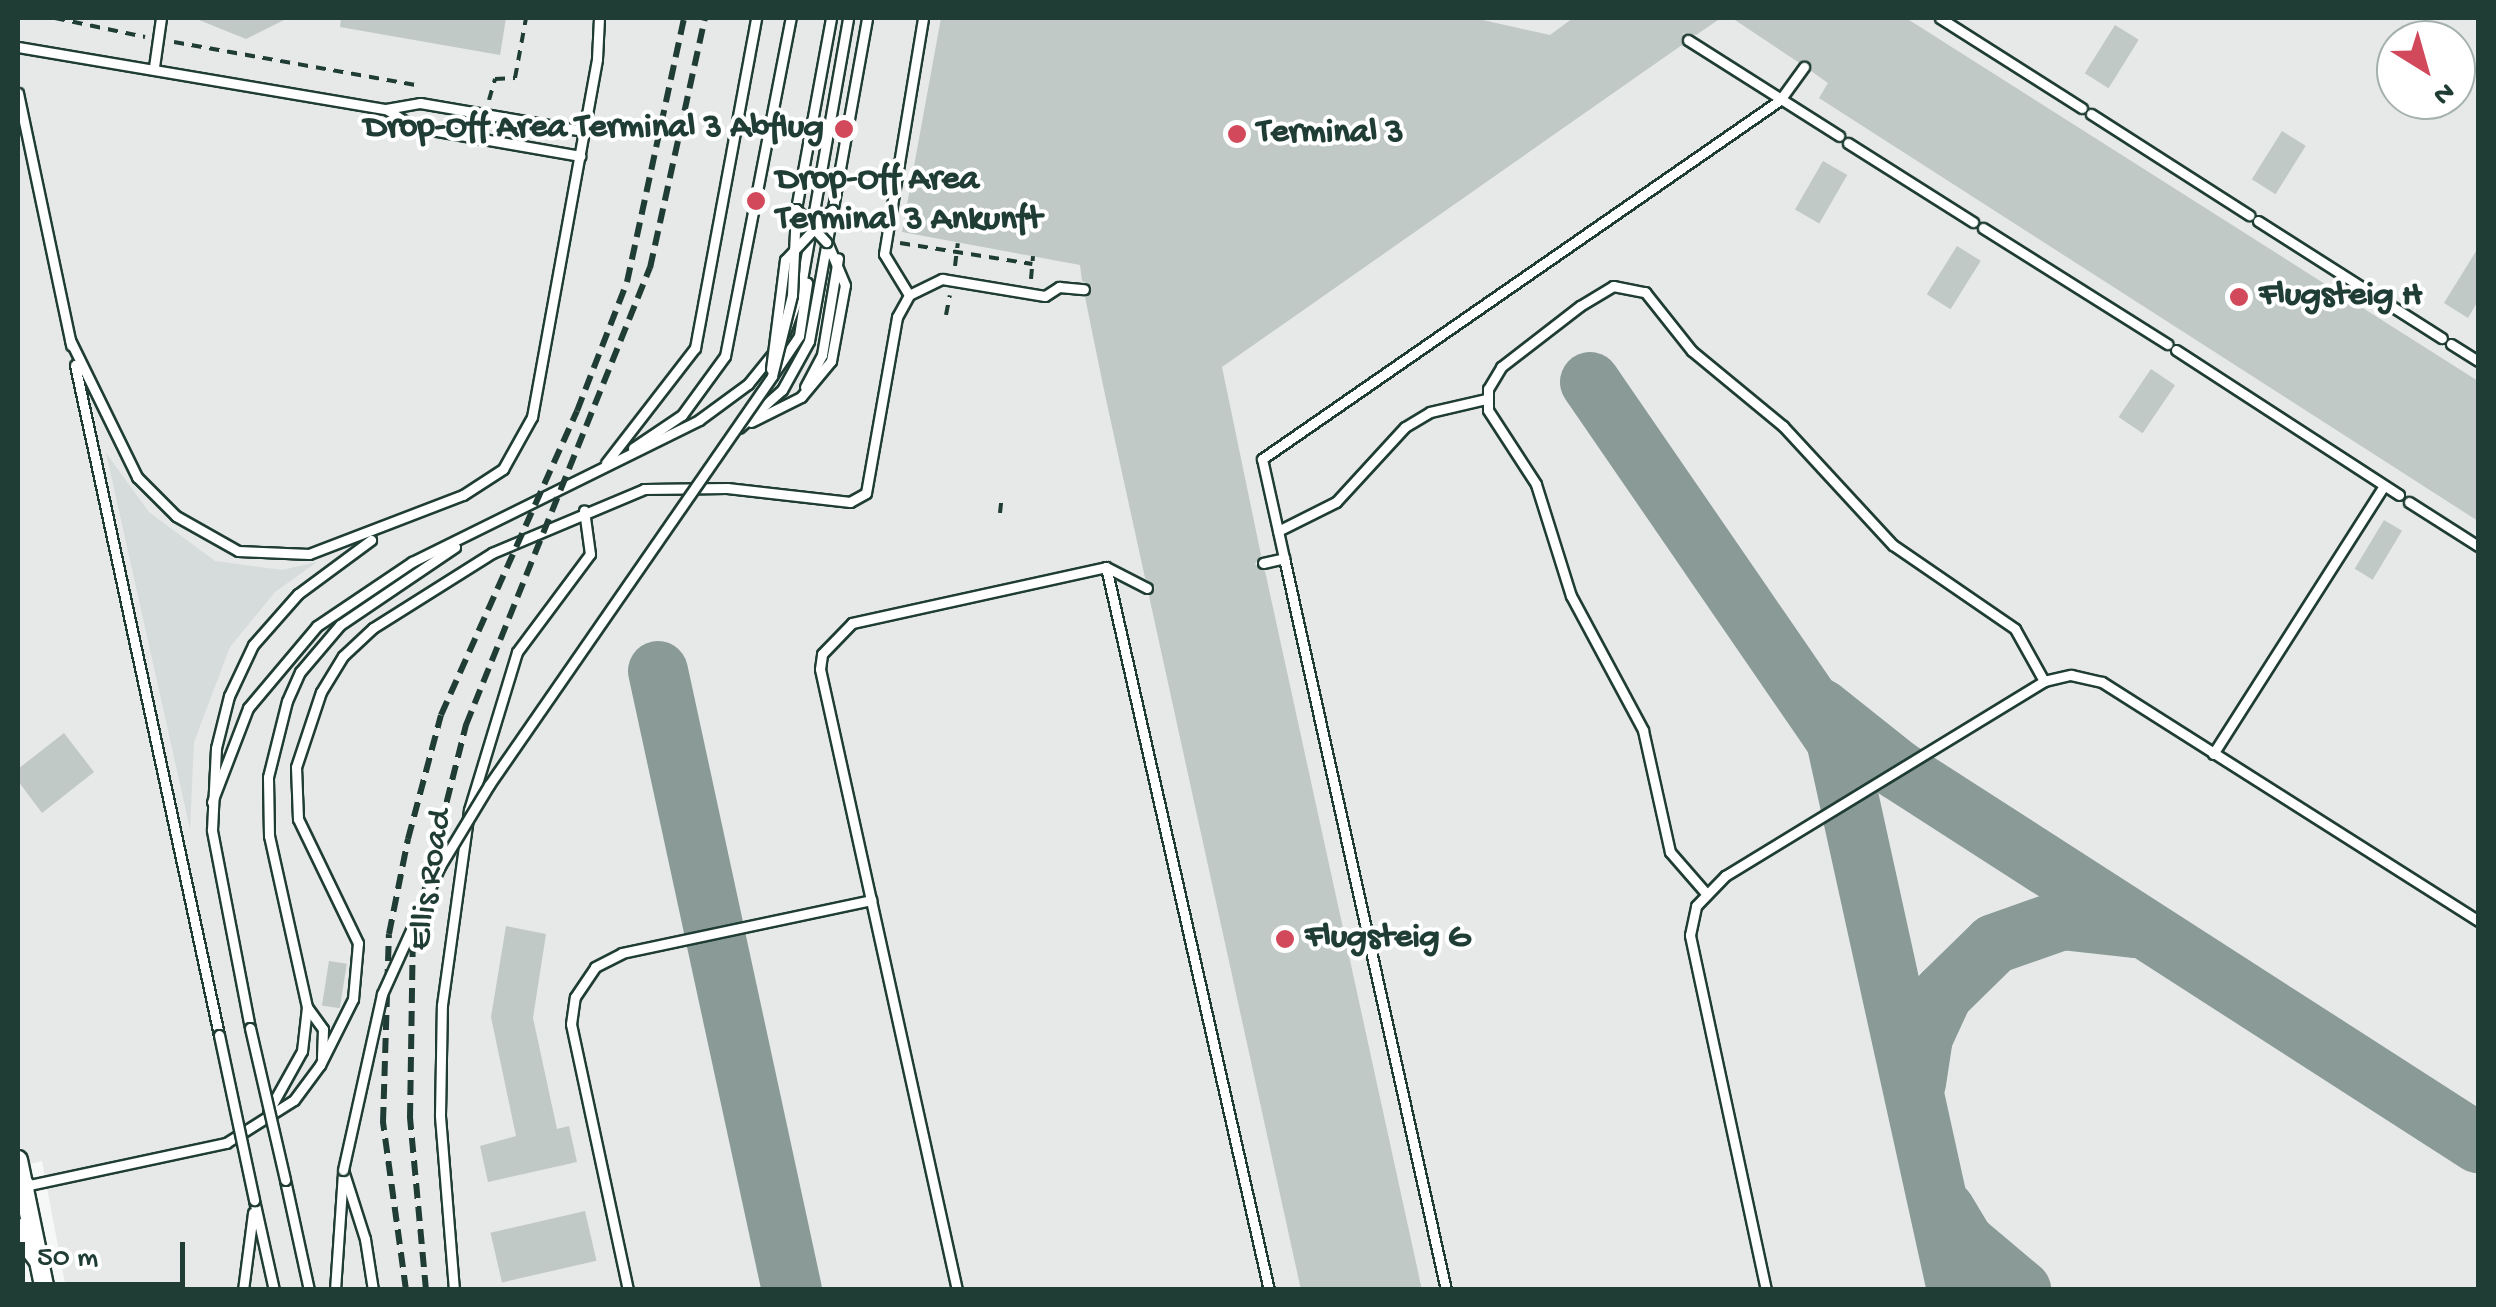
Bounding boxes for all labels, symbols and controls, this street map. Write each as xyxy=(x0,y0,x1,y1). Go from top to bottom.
north arrow xyxy=(2376,20,2476,120)
text: N xyxy=(2426,74,2460,111)
place label: Drop-Off Area Terminal 3 Abflug xyxy=(364,108,824,150)
place label: Terminal 3 xyxy=(1257,113,1404,155)
marker: Drop-Off Area Terminal 3 Abflug xyxy=(833,118,855,140)
marker: Terminal 3 xyxy=(1226,123,1248,145)
place label: Drop-Off Area Terminal 3 Ankunft xyxy=(776,160,1042,242)
marker: Drop-Off Area Terminal 3 Ankunft xyxy=(745,190,767,212)
place label: Flugsteig H xyxy=(2259,276,2422,318)
marker: Flugsteig H xyxy=(2228,286,2250,308)
street label: Ellis Road xyxy=(400,806,464,954)
place label: Flugsteig G xyxy=(1305,918,1470,960)
marker: Flugsteig G xyxy=(1274,928,1296,950)
scale bar xyxy=(25,1222,190,1284)
text: 50 m xyxy=(37,1242,98,1277)

